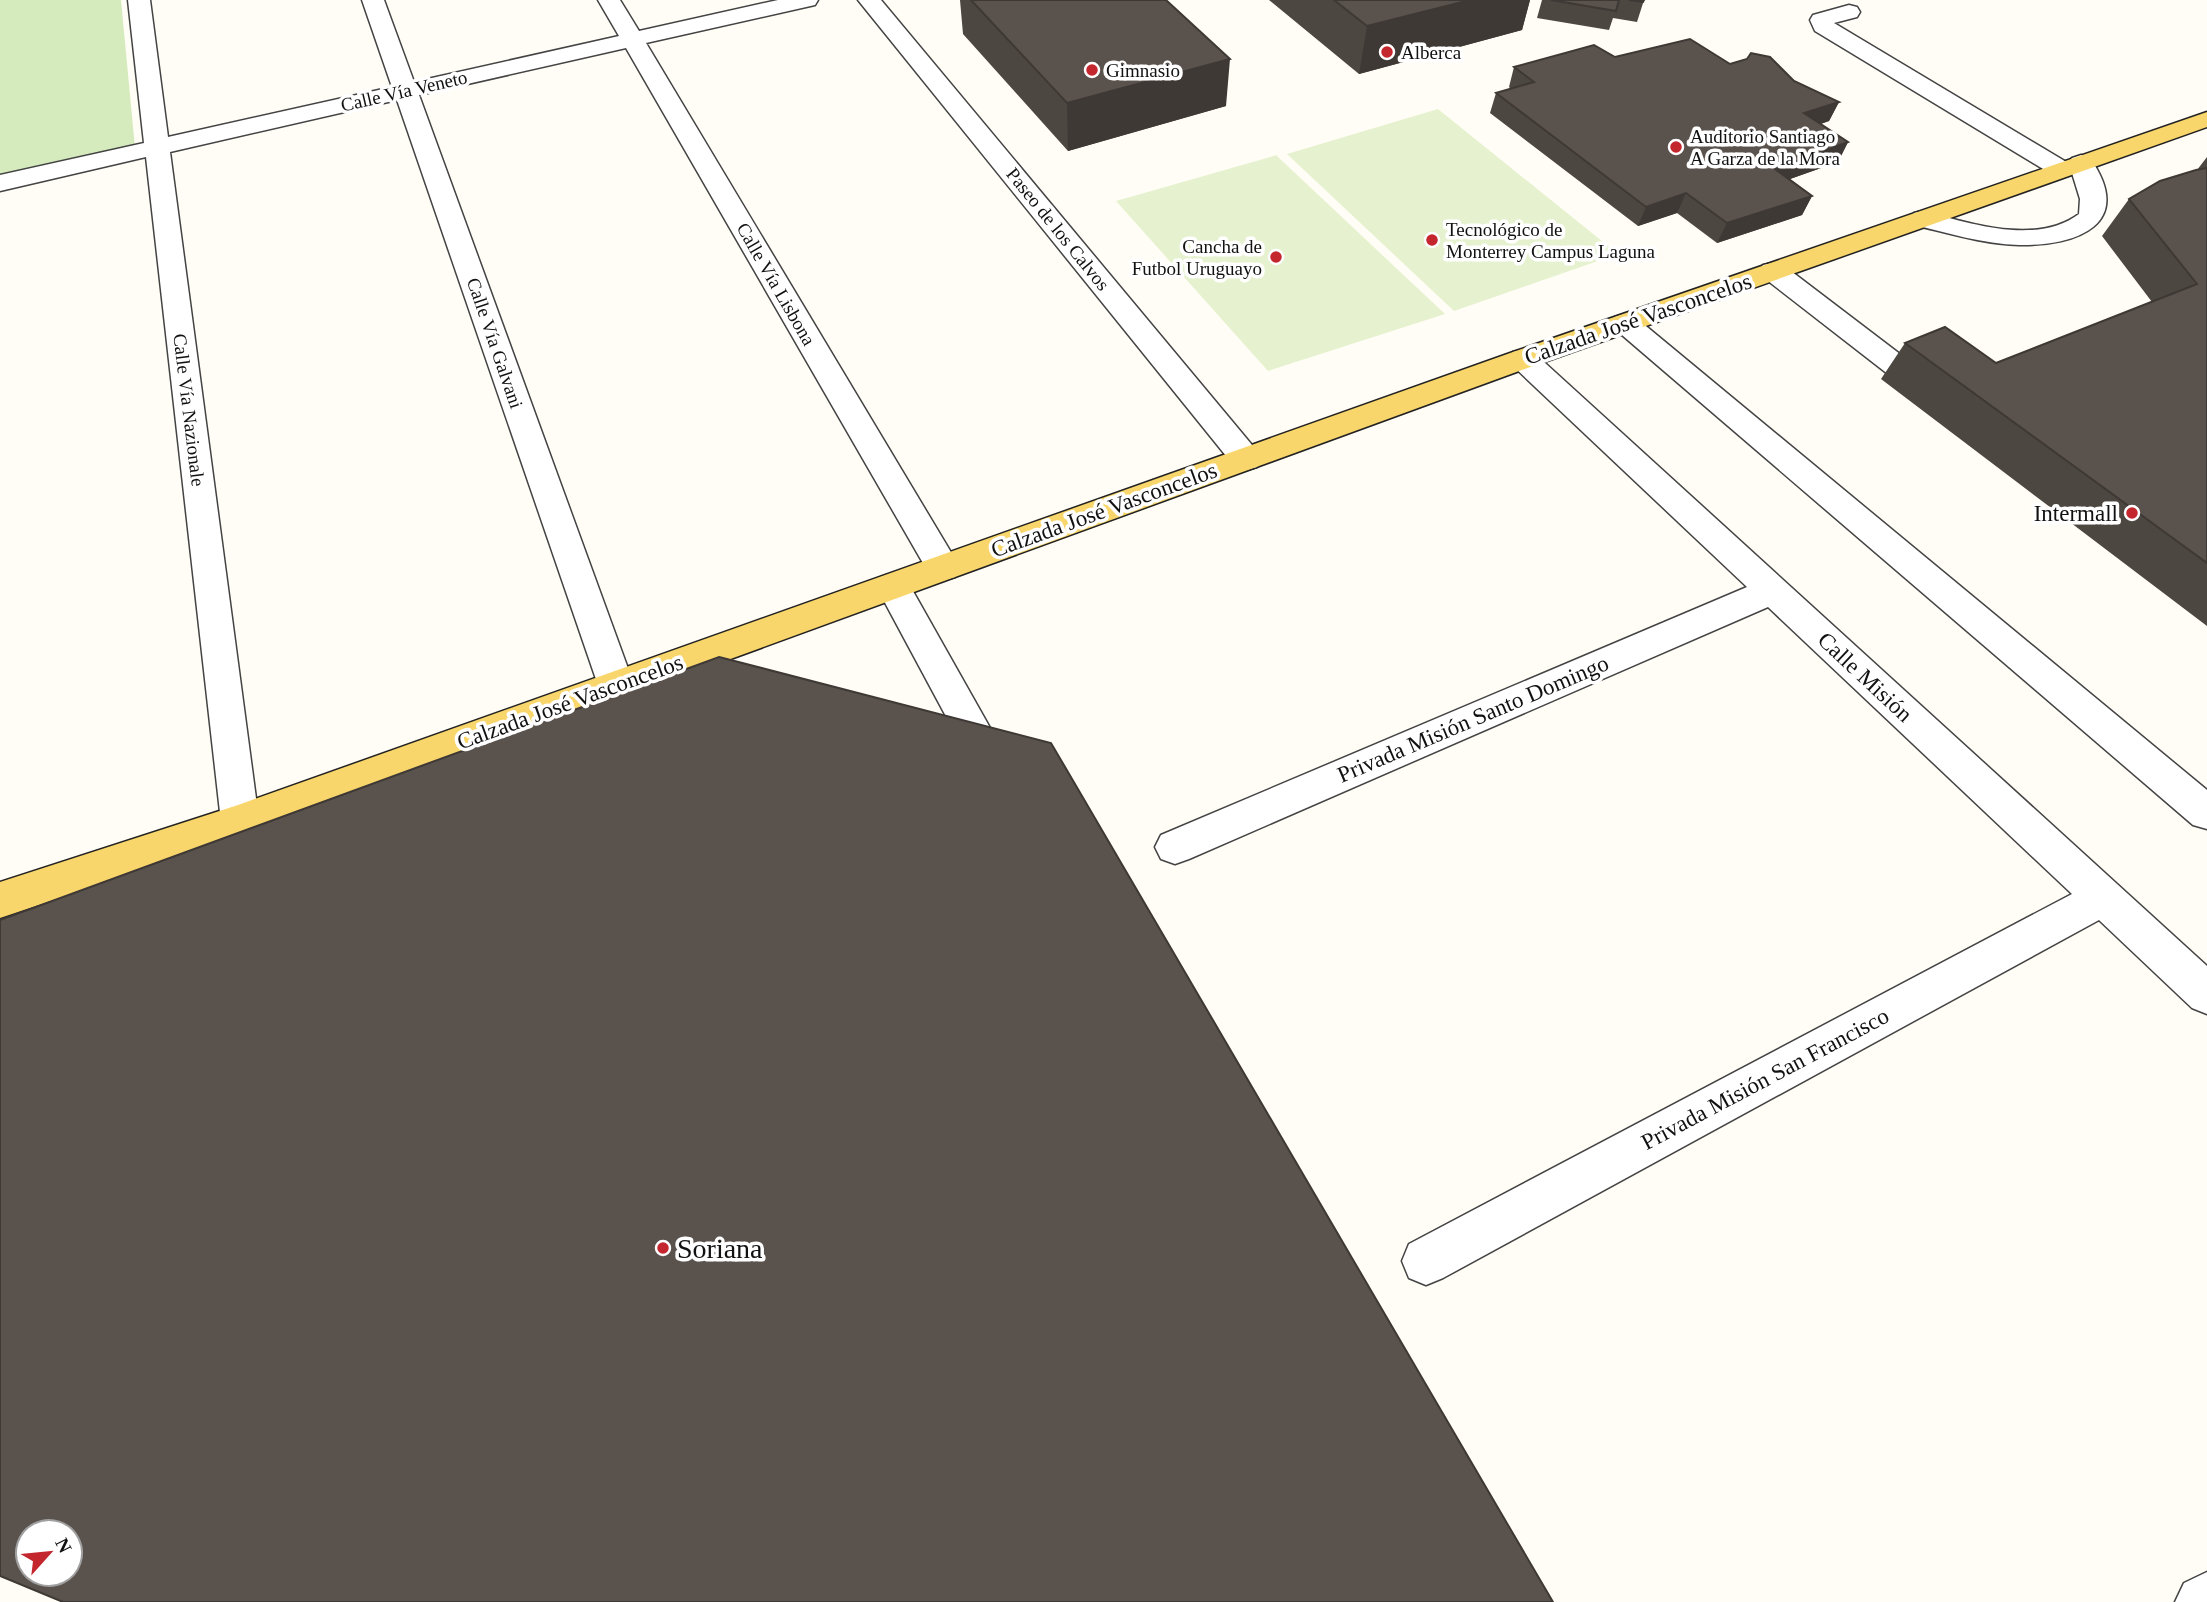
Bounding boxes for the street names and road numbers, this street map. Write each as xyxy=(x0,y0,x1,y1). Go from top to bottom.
street label: Calle Vía Veneto xyxy=(339,66,469,116)
street label: Paseo de los Calvos xyxy=(1002,164,1114,294)
street label: Calle Vía Lisbona xyxy=(732,219,820,349)
street label: Calzada José Vasconcelos xyxy=(1521,268,1755,370)
street label: Calle Vía Galvani xyxy=(463,275,527,411)
street label: Calle Vía Nazionale xyxy=(169,332,209,488)
street label: Calzada José Vasconcelos xyxy=(988,457,1220,563)
street label: Calle Misión xyxy=(1813,627,1918,727)
street label: Calzada José Vasconcelos xyxy=(454,649,686,755)
street label: Privada Misión Santo Domingo xyxy=(1334,650,1612,788)
street label: Privada Misión San Francisco xyxy=(1637,1003,1893,1155)

